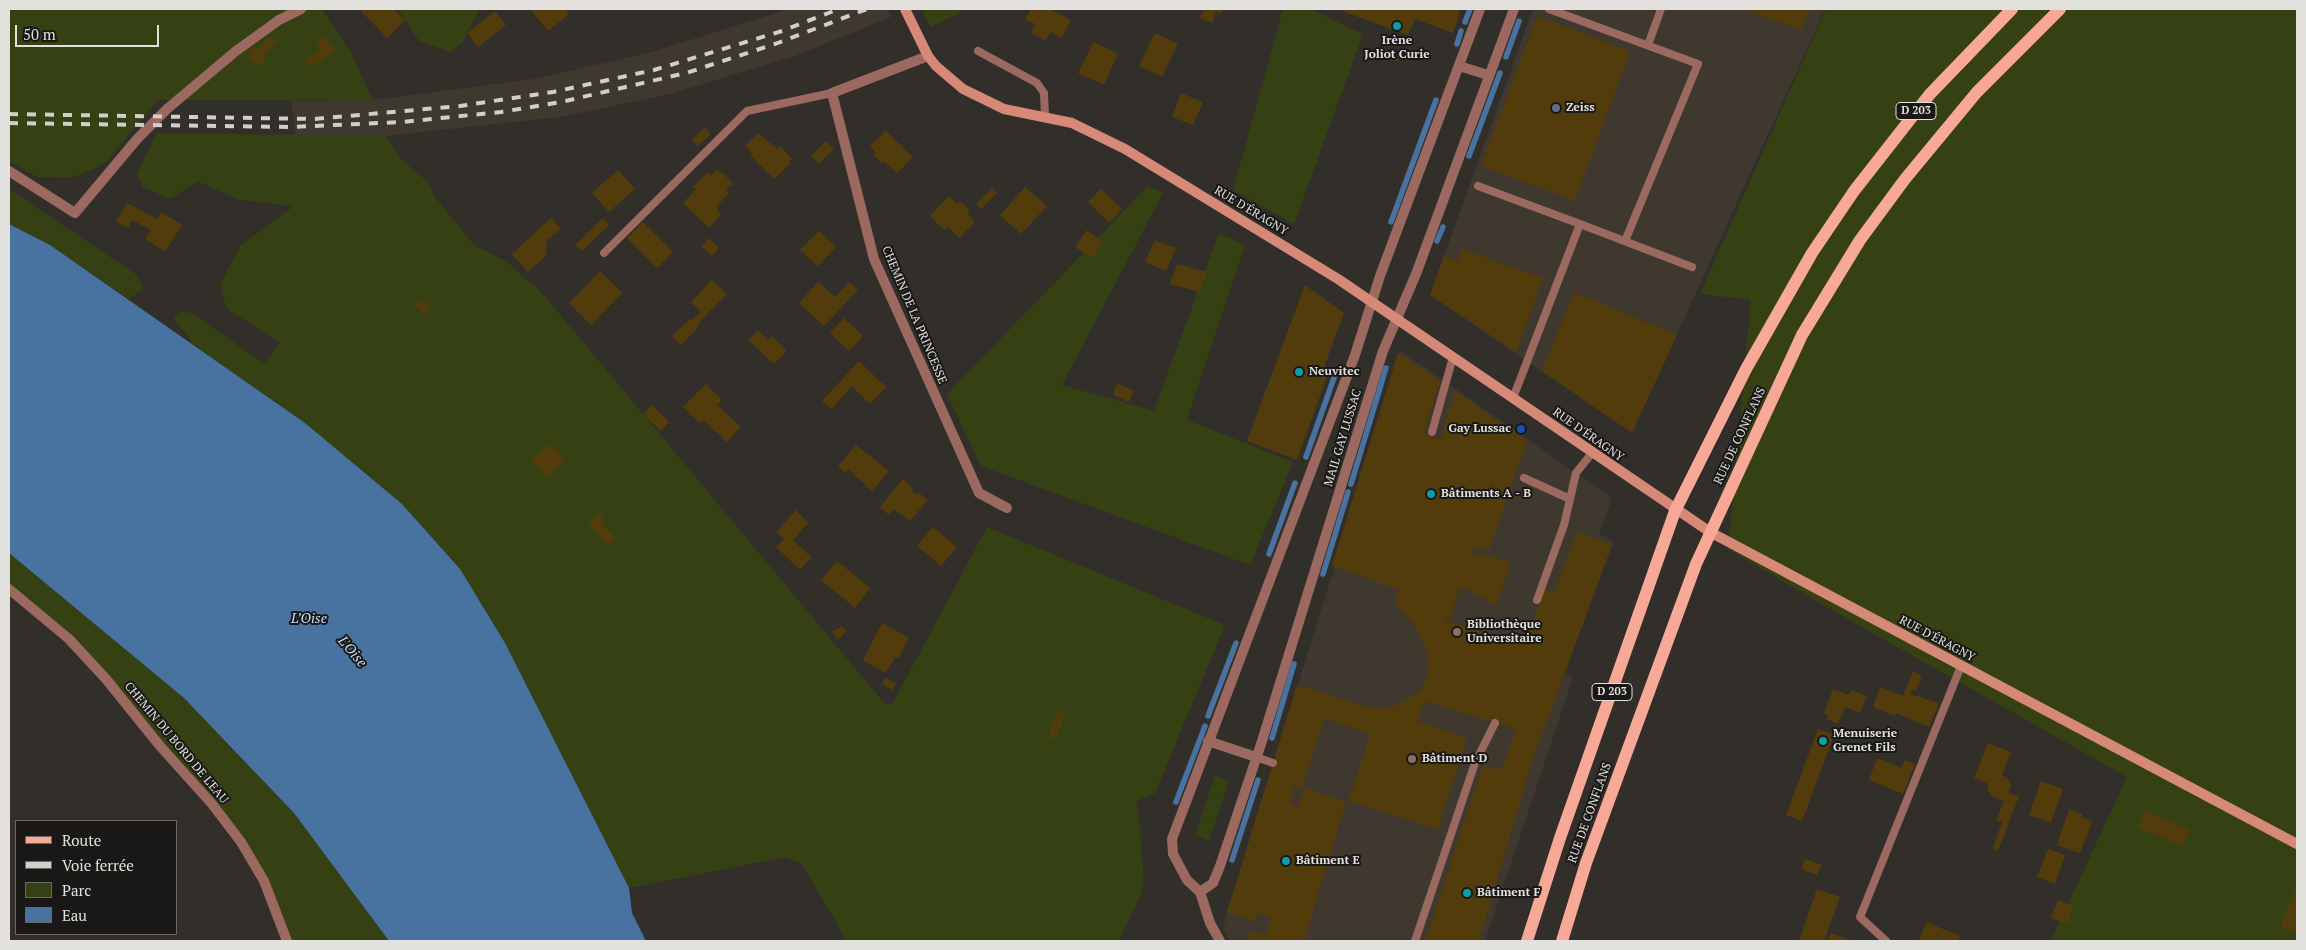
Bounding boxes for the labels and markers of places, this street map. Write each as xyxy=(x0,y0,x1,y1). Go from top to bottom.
marker: Irène Joliot Curie xyxy=(1391,20,1403,32)
place label: Irène Joliot Curie xyxy=(1364,34,1430,62)
place label: Zeiss xyxy=(1566,101,1595,115)
marker: Zeiss xyxy=(1550,102,1562,114)
place label: Neuvitec xyxy=(1309,365,1359,379)
marker: Neuvitec xyxy=(1293,366,1305,378)
place label: Gay Lussac xyxy=(1448,422,1511,436)
marker: Gay Lussac xyxy=(1515,423,1527,435)
place label: Bâtiments A - B xyxy=(1441,487,1531,501)
marker: Bâtiments A - B xyxy=(1425,488,1437,500)
place label: Bibliothèque Universitaire xyxy=(1467,618,1542,646)
marker: Bibliothèque Universitaire xyxy=(1451,626,1463,638)
place label: Menuiserie Grenet Fils xyxy=(1833,727,1897,755)
marker: Menuiserie Grenet Fils xyxy=(1817,735,1829,747)
place label: Bâtiment D xyxy=(1422,752,1487,766)
marker: Bâtiment D xyxy=(1406,753,1418,765)
place label: Bâtiment E xyxy=(1296,854,1360,868)
marker: Bâtiment E xyxy=(1280,855,1292,867)
place label: Bâtiment F xyxy=(1477,886,1540,900)
marker: Bâtiment F xyxy=(1461,887,1473,899)

